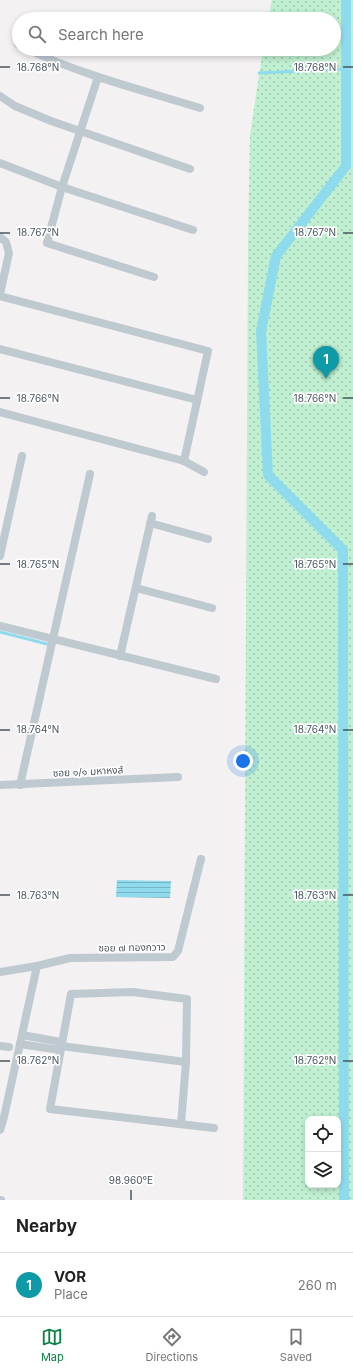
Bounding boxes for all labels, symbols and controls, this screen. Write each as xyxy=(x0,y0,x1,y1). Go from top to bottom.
search box xyxy=(12,12,341,56)
icon: search xyxy=(26,23,48,45)
text: Search here xyxy=(58,25,144,44)
text: 18.768°N xyxy=(17,61,59,73)
text: 18.768°N xyxy=(294,61,336,73)
text: 18.767°N xyxy=(17,226,59,238)
text: 18.767°N xyxy=(294,226,336,238)
pin: 1 xyxy=(313,346,339,379)
text: 18.766°N xyxy=(17,392,59,404)
text: 18.766°N xyxy=(294,392,336,404)
text: 18.765°N xyxy=(17,558,59,570)
text: 18.765°N xyxy=(294,558,336,570)
text: 18.764°N xyxy=(17,723,59,735)
text: 18.764°N xyxy=(294,723,336,735)
your location xyxy=(233,751,253,771)
street label: ซอย ๑/๑ มหาหงส์ xyxy=(53,763,124,779)
text: 18.763°N xyxy=(17,889,59,901)
text: 18.763°N xyxy=(294,889,336,901)
street label: ซอย ๗ ทองกวาว xyxy=(98,940,166,954)
text: 18.762°N xyxy=(17,1054,59,1066)
text: 18.762°N xyxy=(294,1054,336,1066)
map controls xyxy=(305,1116,341,1188)
button: locate xyxy=(305,1116,341,1152)
button: layers xyxy=(305,1152,341,1188)
text: 98.960°E xyxy=(109,1174,153,1186)
text: Nearby xyxy=(16,1216,77,1236)
text: VOR xyxy=(54,1267,86,1286)
text: 1 xyxy=(26,1277,32,1293)
text: 260 m xyxy=(298,1277,337,1293)
text: Place xyxy=(54,1286,88,1302)
tab: Map xyxy=(41,1326,64,1364)
tab: Directions xyxy=(146,1326,198,1364)
tab: Saved xyxy=(280,1326,312,1364)

